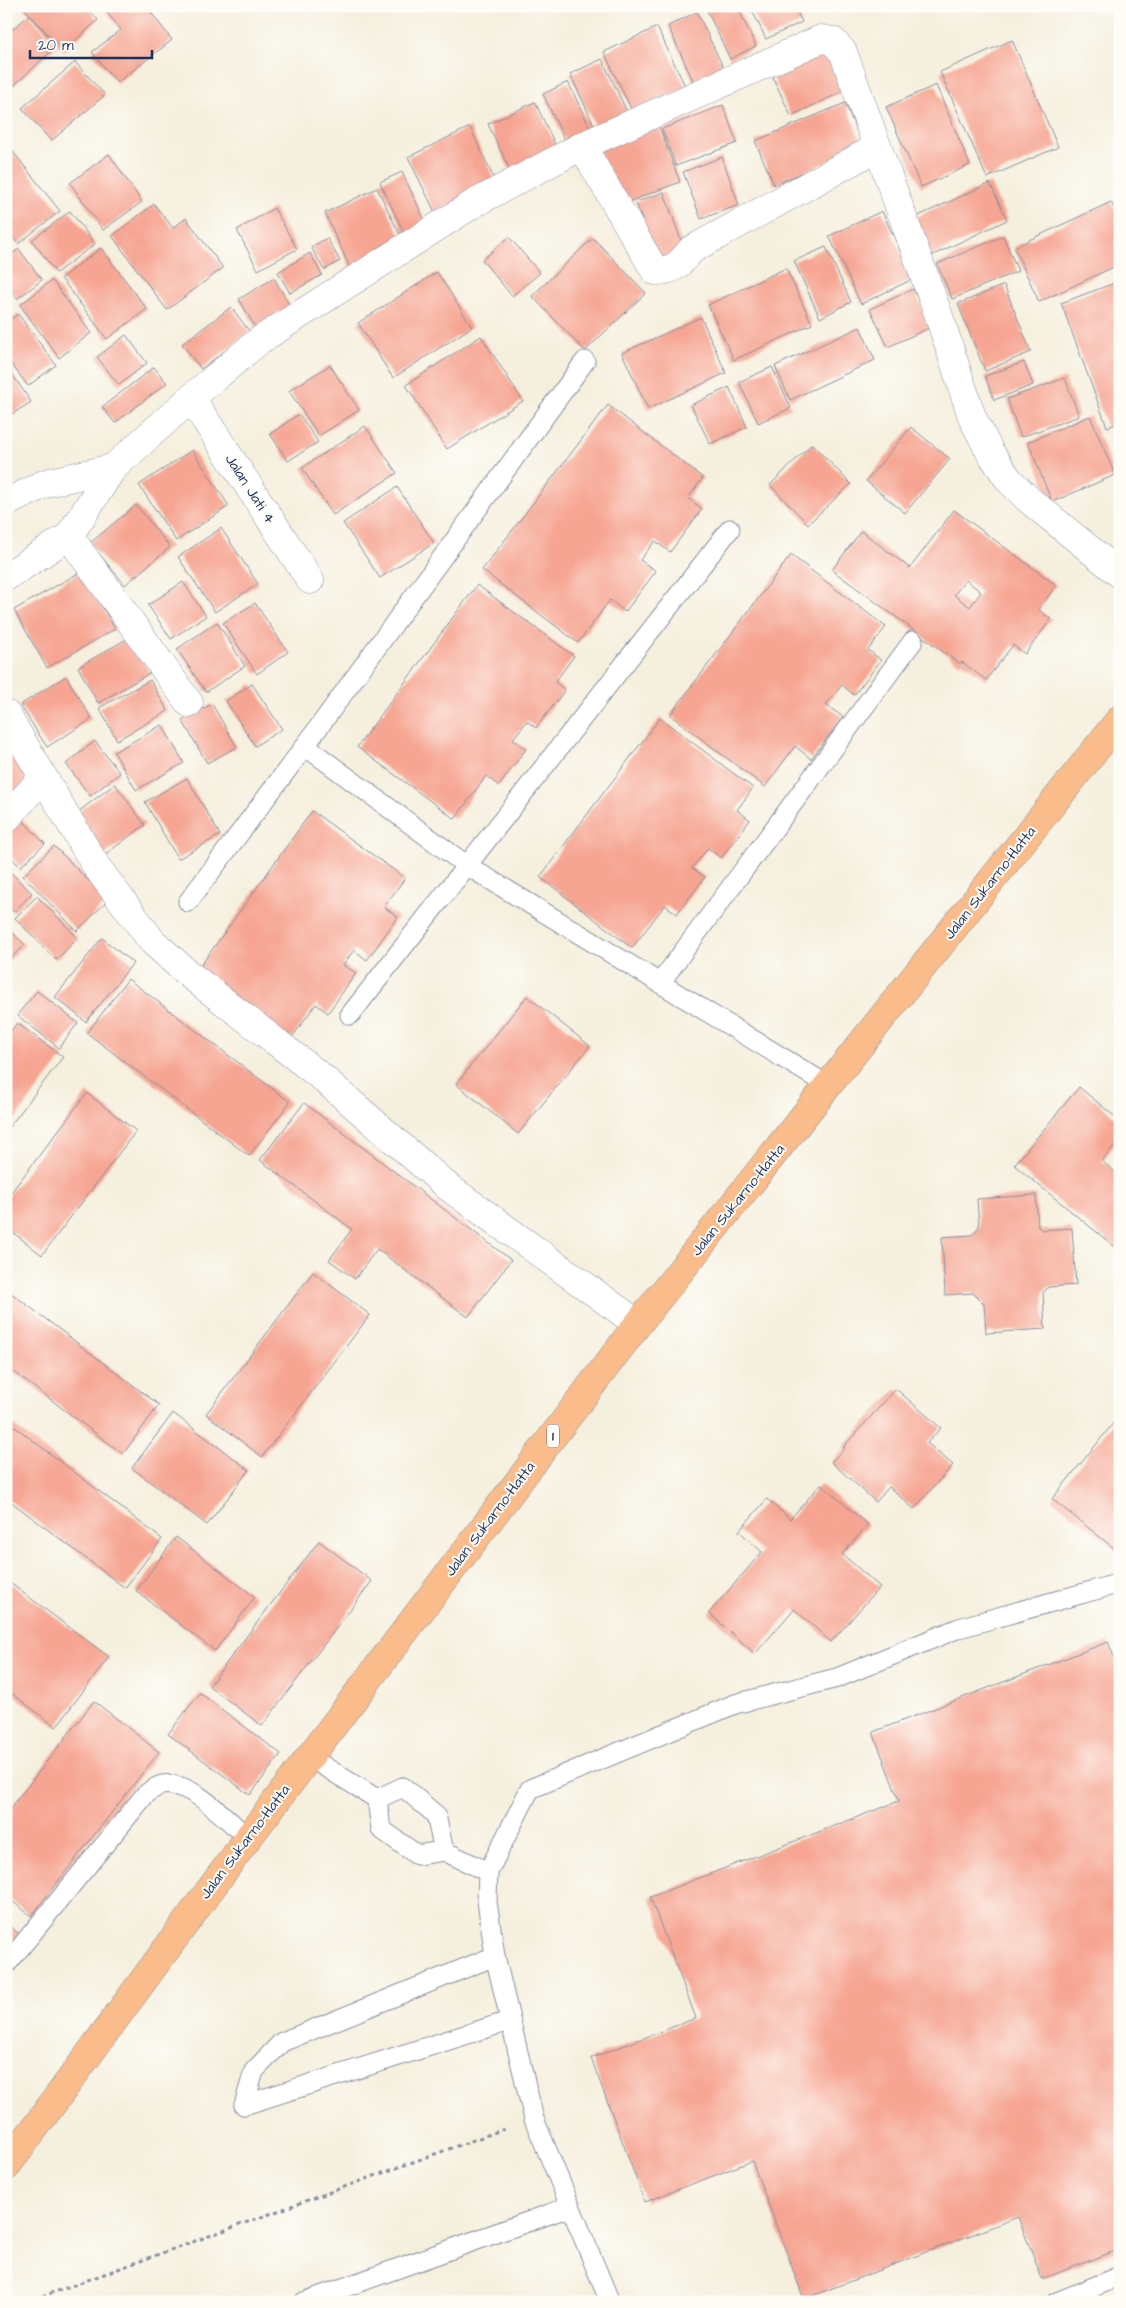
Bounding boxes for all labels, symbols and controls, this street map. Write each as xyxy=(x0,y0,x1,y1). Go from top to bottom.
scale bar xyxy=(30,28,152,60)
text: 20 m xyxy=(38,35,74,56)
street label: Jalan Jati 4 xyxy=(220,450,280,528)
street label: Jalan Sukarno-Hatta xyxy=(939,822,1041,944)
street label: Jalan Sukarno-Hatta xyxy=(686,1139,790,1260)
road number: 1 xyxy=(547,1424,559,1448)
street label: Jalan Sukarno-Hatta xyxy=(440,1457,540,1581)
street label: Jalan Sukarno-Hatta xyxy=(195,1780,295,1904)

